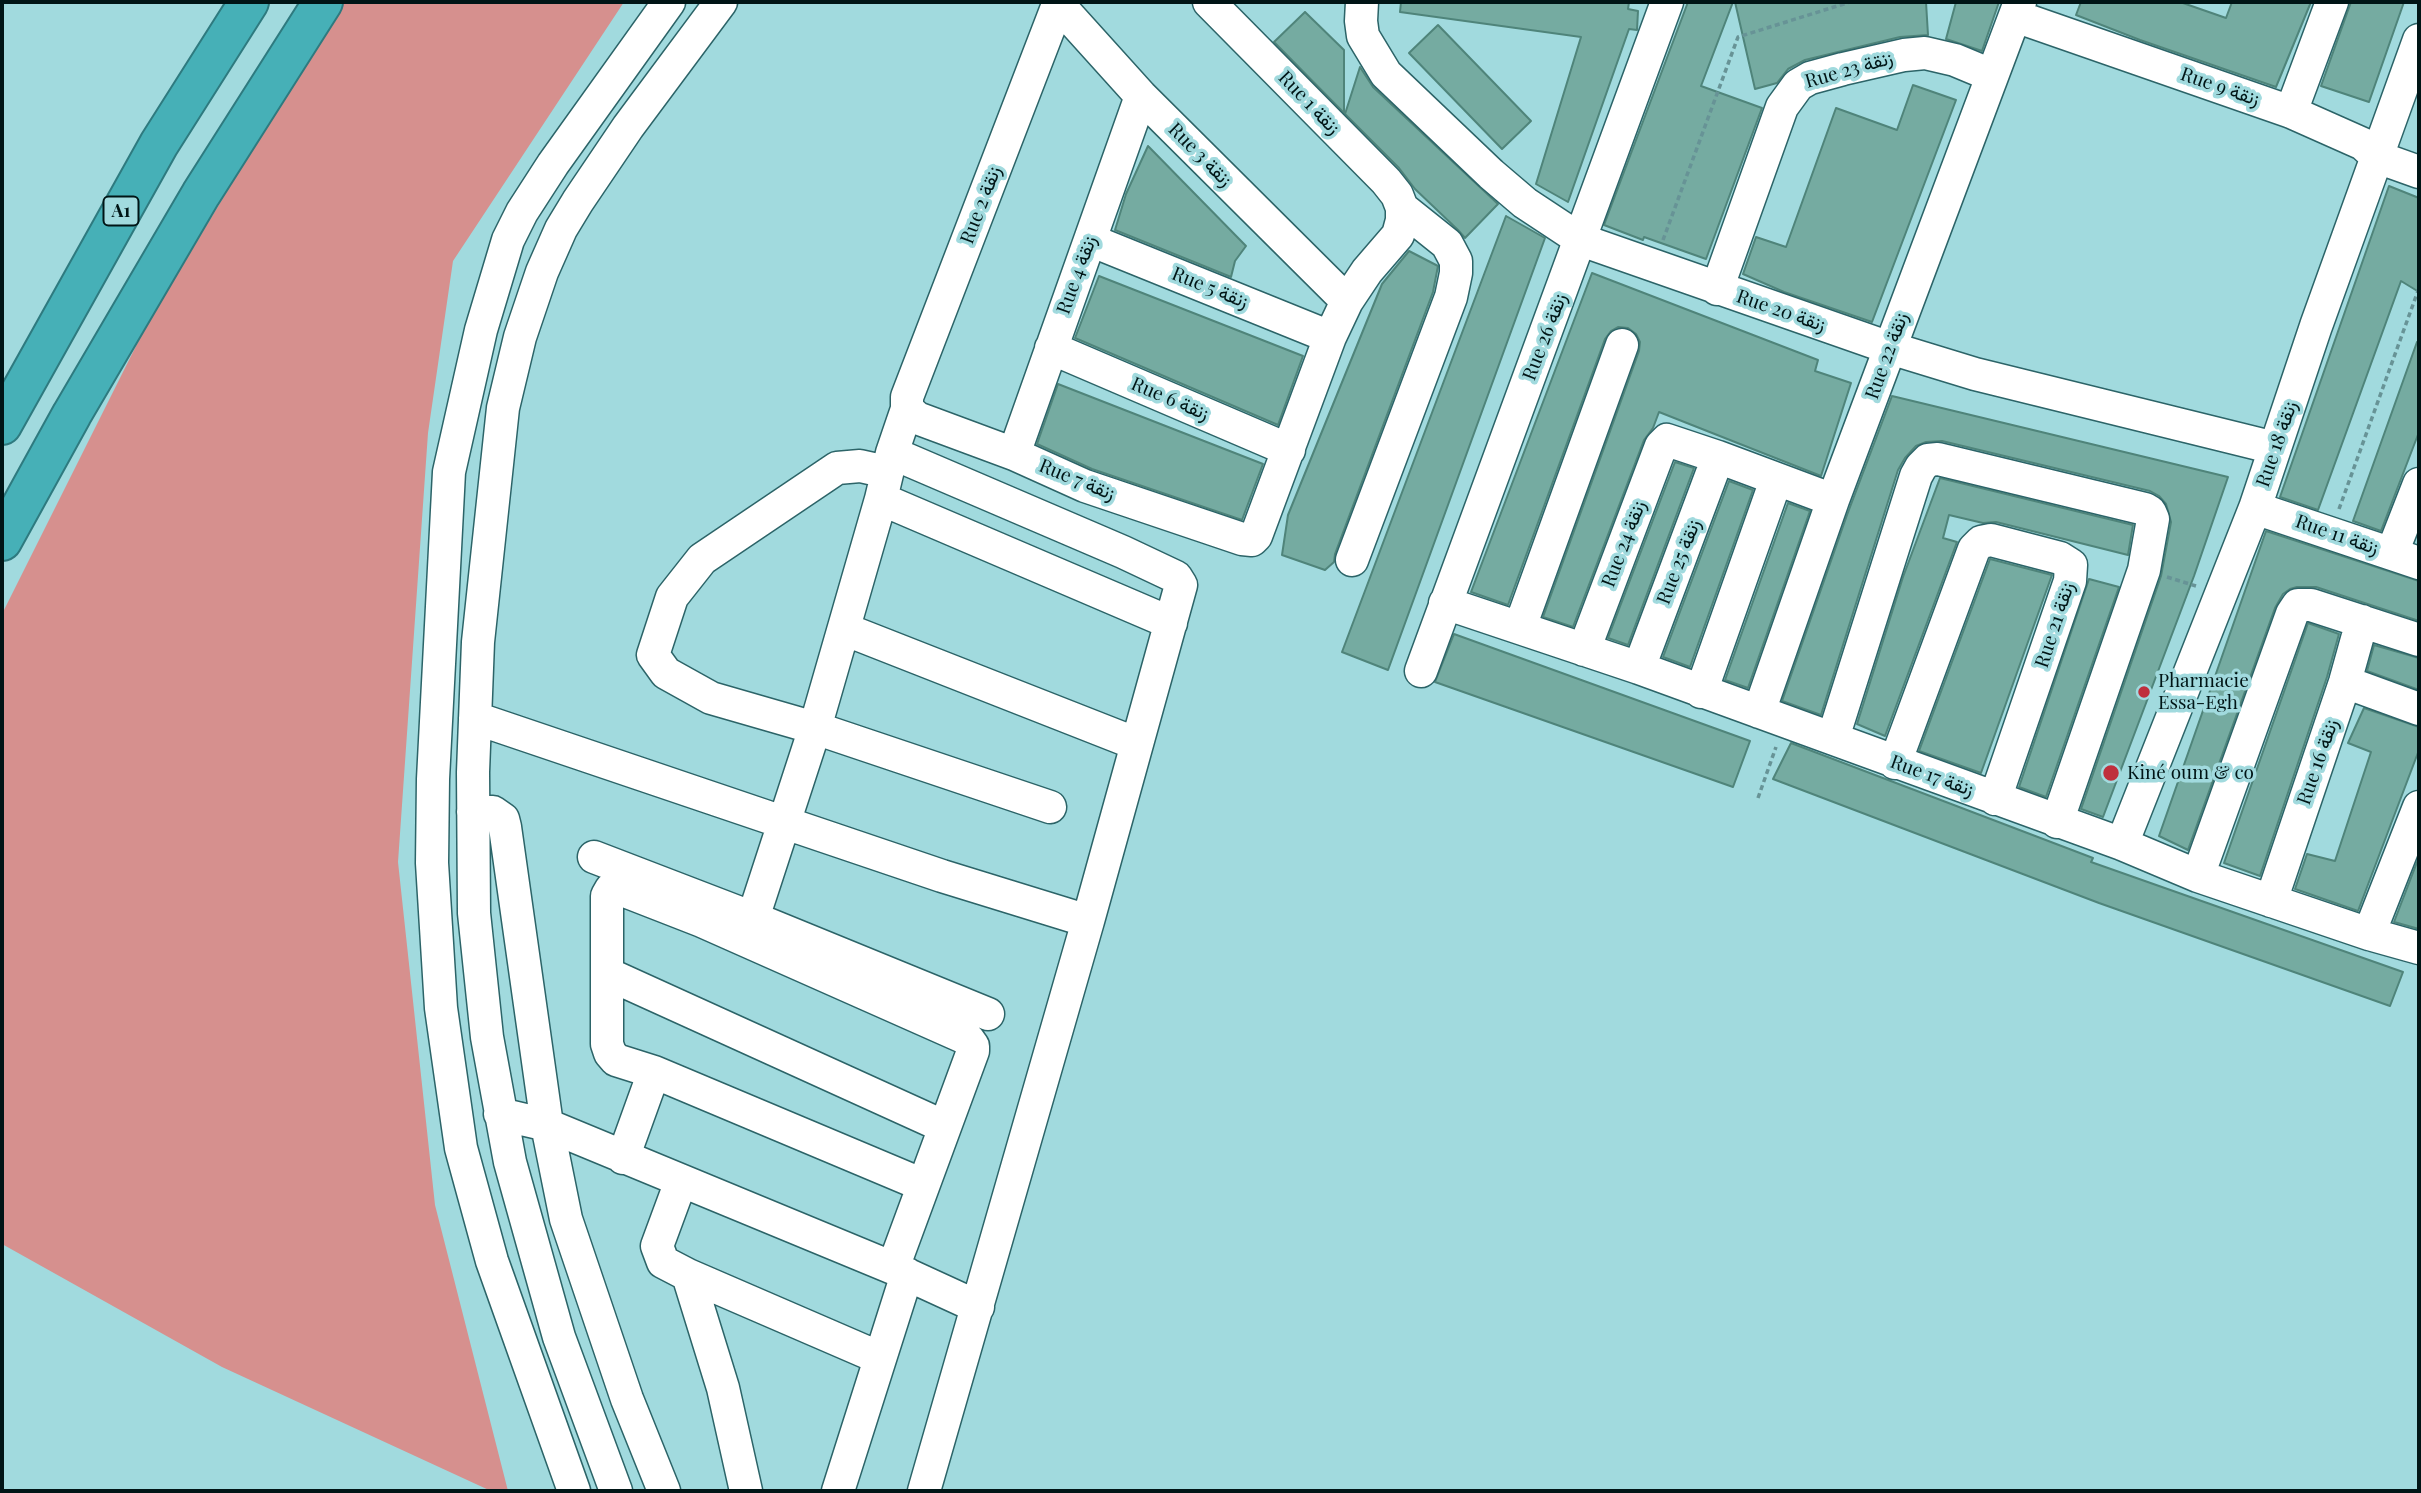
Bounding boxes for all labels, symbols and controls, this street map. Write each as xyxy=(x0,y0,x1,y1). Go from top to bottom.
street label: Rue 23 زنقة xyxy=(1803,47,1895,93)
street label: Rue 9 زنقة xyxy=(2178,63,2262,111)
street label: Rue 1 زنقة xyxy=(1273,67,1345,139)
street label: Rue 3 زنقة xyxy=(1163,118,1237,192)
street label: Rue 2 زنقة xyxy=(956,163,1006,247)
road number: A1 xyxy=(104,196,138,226)
street label: Rue 4 زنقة xyxy=(1052,233,1102,317)
street label: Rue 5 زنقة xyxy=(1169,262,1251,314)
street label: Rue 20 زنقة xyxy=(1733,285,1829,337)
street label: Rue 26 زنقة xyxy=(1518,290,1572,384)
street label: Rue 22 زنقة xyxy=(1861,310,1913,402)
street label: Rue 6 زنقة xyxy=(1128,372,1212,426)
street label: Rue 18 زنقة xyxy=(2252,398,2302,490)
street label: Rue 7 زنقة xyxy=(1036,454,1118,506)
street label: Rue 24 زنقة xyxy=(1597,498,1651,590)
street label: Rue 11 زنقة xyxy=(2292,510,2382,560)
street label: Rue 25 زنقة xyxy=(1652,516,1706,608)
street label: Rue 21 زنقة xyxy=(2030,579,2080,671)
place label: Pharmacie Essa-Egh xyxy=(2158,670,2249,714)
marker: Pharmacie Essa-Egh xyxy=(2136,684,2152,700)
street label: Rue 16 زنقة xyxy=(2293,716,2343,808)
street label: Rue 17 زنقة xyxy=(1887,750,1977,802)
place label: Kiné oum & co xyxy=(2127,762,2254,784)
marker: Kiné oum & co xyxy=(2101,763,2121,783)

